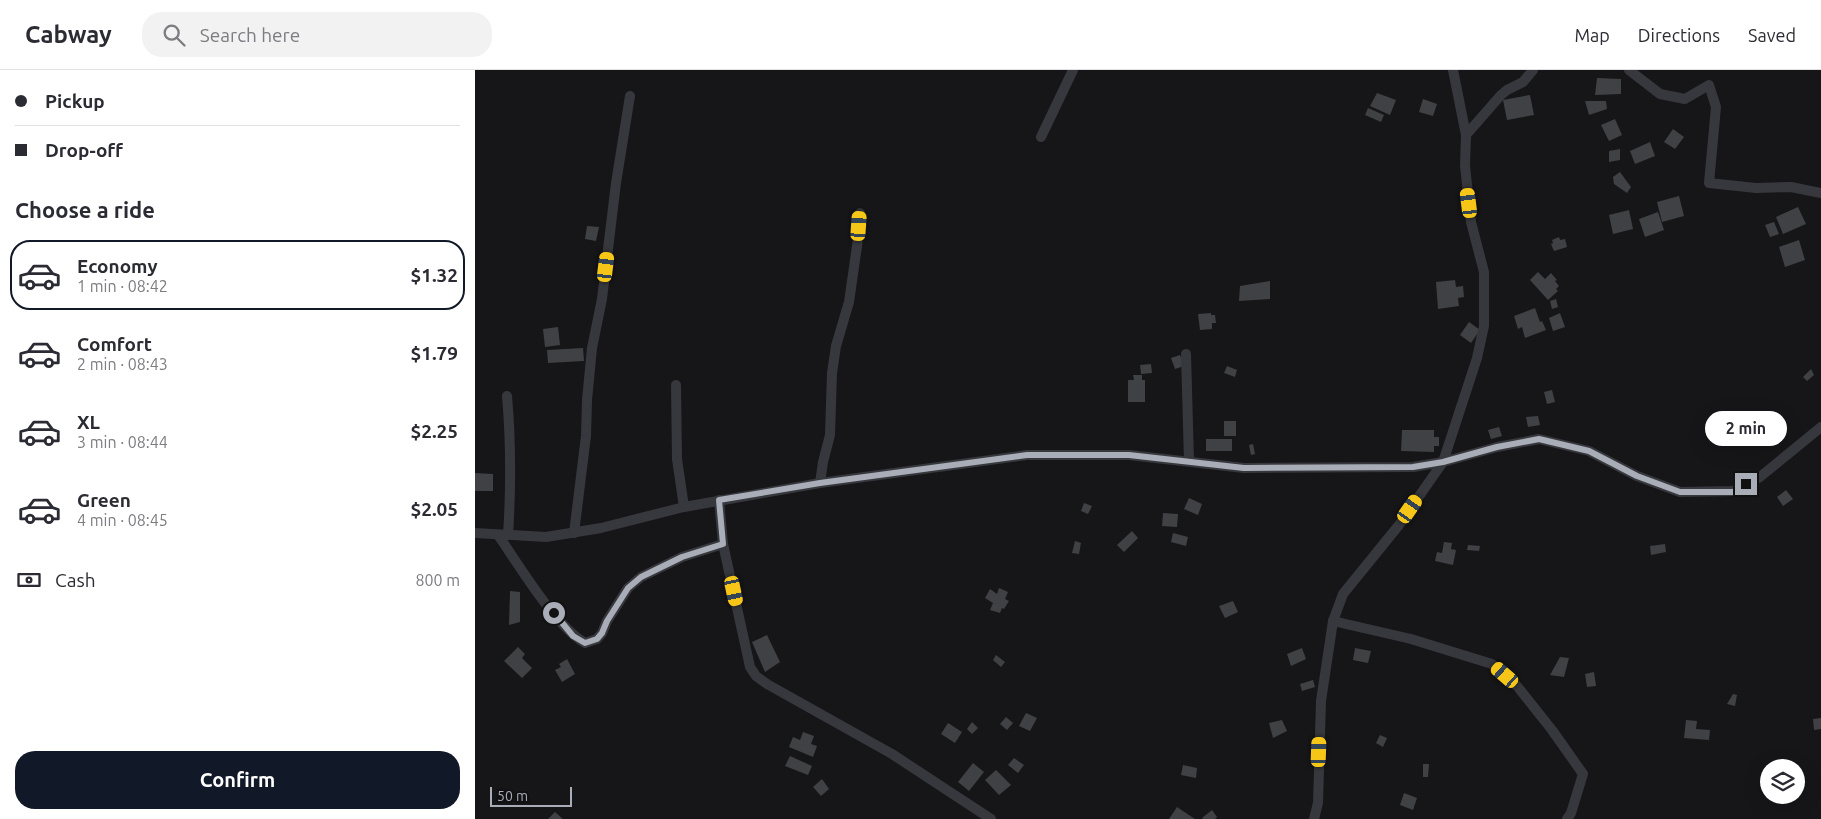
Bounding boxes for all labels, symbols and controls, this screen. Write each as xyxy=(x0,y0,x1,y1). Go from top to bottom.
search box xyxy=(142,12,492,57)
text: Cabway xyxy=(25,21,112,48)
icon: search xyxy=(160,21,188,49)
text: Search here xyxy=(200,24,300,46)
text: Map xyxy=(1574,25,1610,45)
text: Directions xyxy=(1638,25,1720,45)
text: Saved xyxy=(1748,25,1796,45)
text: Pickup xyxy=(45,90,105,112)
text: Drop-off xyxy=(45,139,123,161)
car xyxy=(1459,187,1478,219)
text: Choose a ride xyxy=(15,197,155,222)
car xyxy=(850,211,867,241)
car xyxy=(596,251,615,283)
icon: car xyxy=(17,253,62,298)
text: Economy xyxy=(77,255,158,277)
text: $1.32 xyxy=(410,264,458,286)
text: 1 min · 08:42 xyxy=(77,277,168,295)
icon: car xyxy=(17,331,62,376)
text: Comfort xyxy=(77,333,152,355)
text: $1.79 xyxy=(410,342,458,364)
text: 2 min · 08:43 xyxy=(77,355,168,373)
icon: car xyxy=(17,409,62,454)
text: XL xyxy=(77,411,100,433)
callout: 2 min xyxy=(1705,412,1787,446)
text: 2 min xyxy=(1726,419,1766,437)
text: $2.25 xyxy=(410,420,458,442)
text: 3 min · 08:44 xyxy=(77,433,168,451)
route end xyxy=(1735,473,1757,495)
icon: car xyxy=(17,487,62,532)
text: Green xyxy=(77,489,131,511)
car xyxy=(1395,492,1424,526)
text: $2.05 xyxy=(410,498,458,520)
text: 4 min · 08:45 xyxy=(77,511,168,529)
icon: cash xyxy=(15,566,43,594)
text: Cash xyxy=(55,569,96,591)
text: 800 m xyxy=(415,571,460,589)
car xyxy=(723,575,744,607)
route start xyxy=(543,602,565,624)
car xyxy=(1488,659,1521,691)
car xyxy=(1310,737,1327,767)
button: Confirm xyxy=(15,751,460,809)
map controls xyxy=(1760,759,1805,804)
button: layers xyxy=(1760,759,1805,804)
scale bar xyxy=(490,784,573,807)
text: 50 m xyxy=(497,788,528,804)

